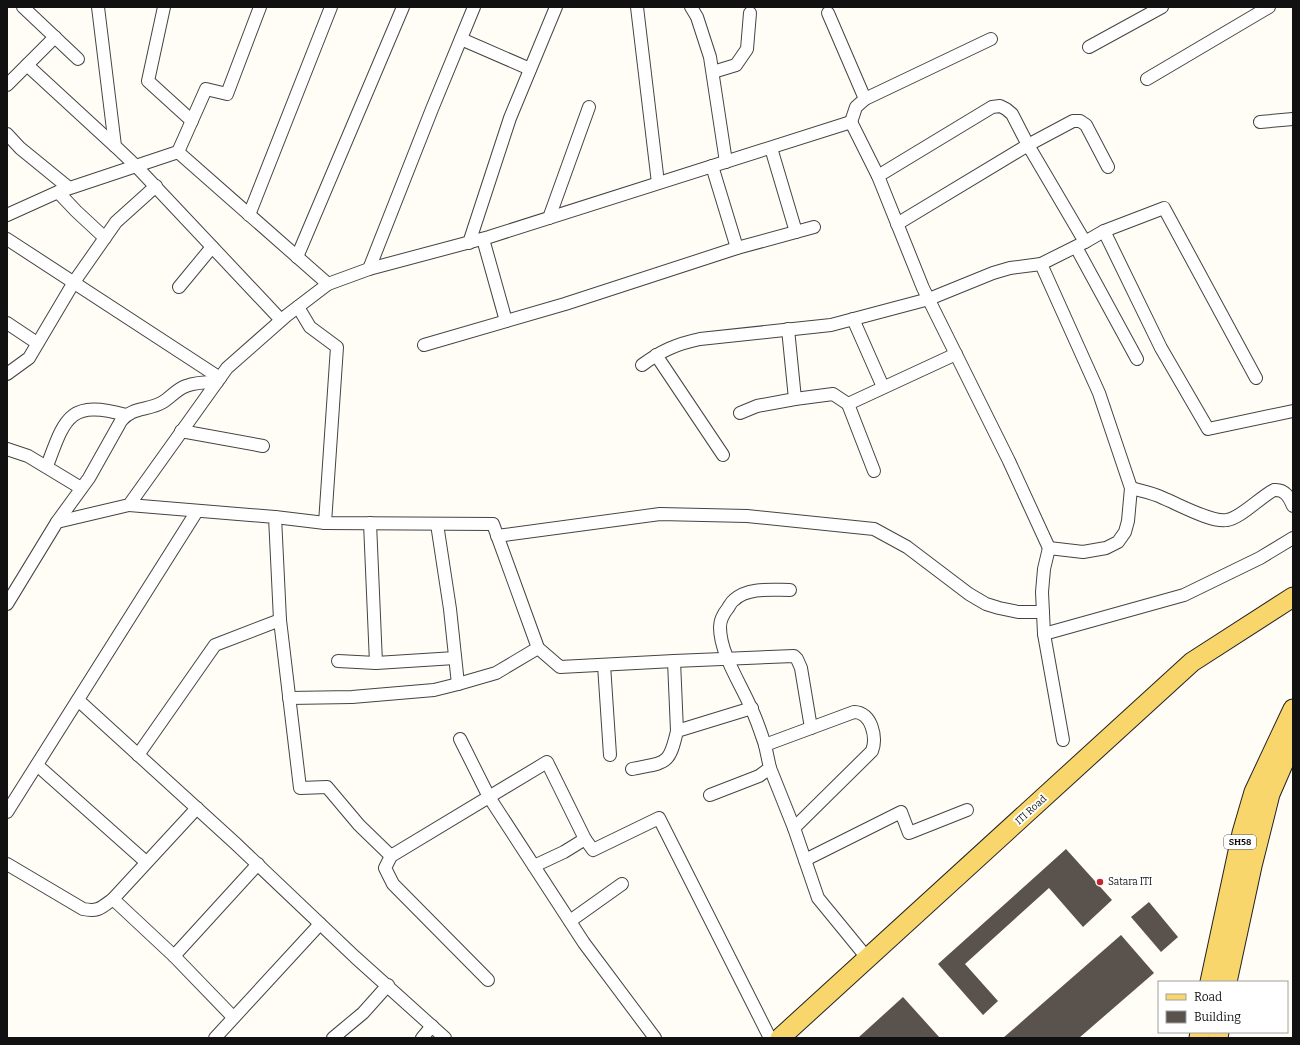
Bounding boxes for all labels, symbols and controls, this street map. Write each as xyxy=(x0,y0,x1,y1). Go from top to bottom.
street label: ITI Road xyxy=(1013,793,1049,827)
road number: SH58 xyxy=(1224,835,1256,849)
place label: Satara ITI xyxy=(1108,876,1153,888)
marker: Satara ITI xyxy=(1095,877,1105,887)
legend xyxy=(1158,981,1288,1033)
text: Road xyxy=(1194,990,1222,1004)
text: Building xyxy=(1194,1010,1241,1024)

